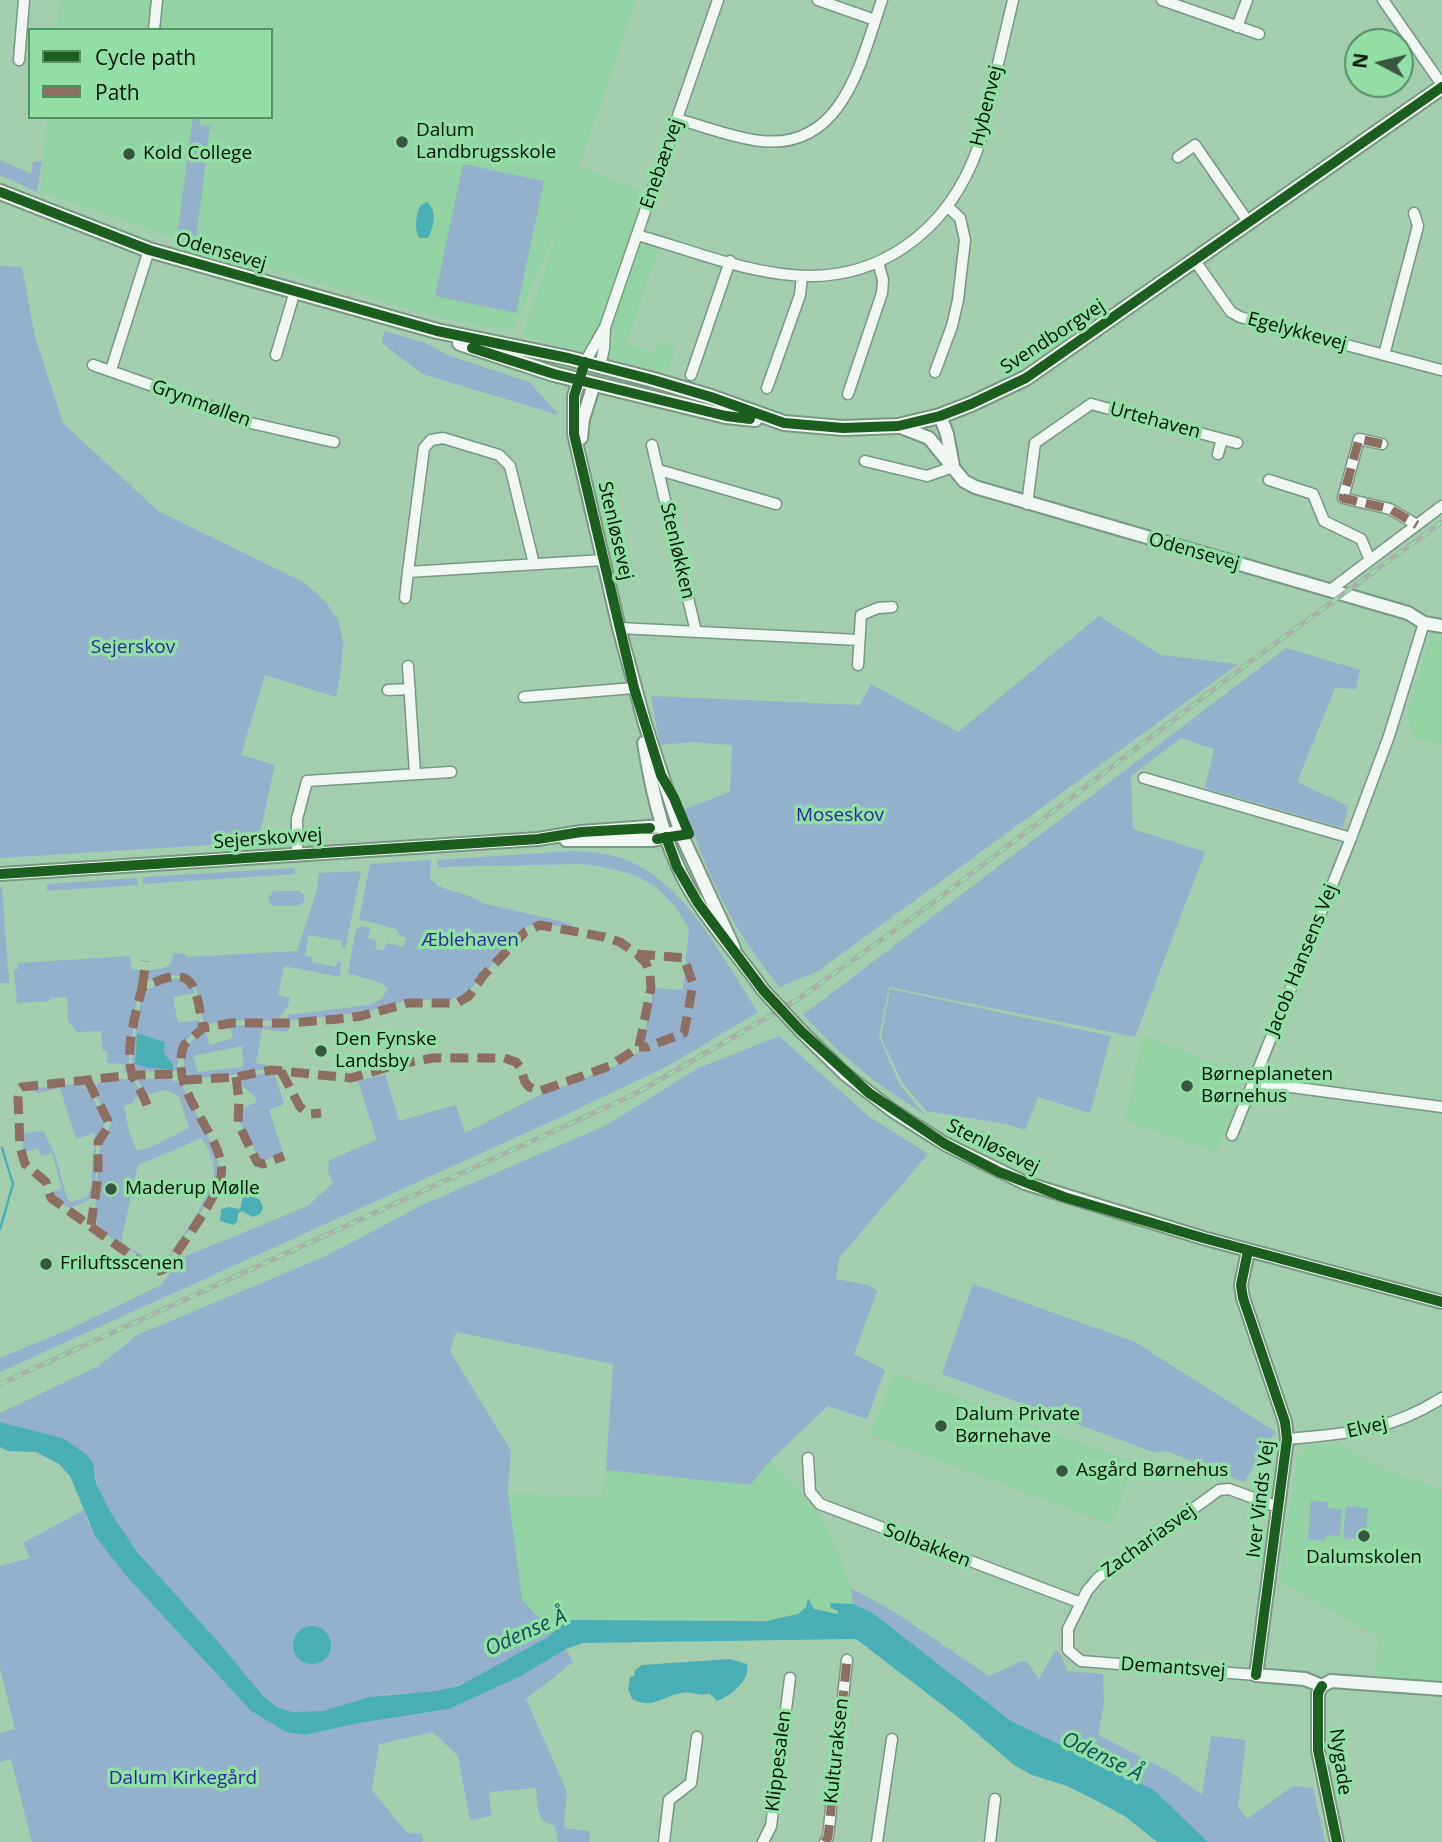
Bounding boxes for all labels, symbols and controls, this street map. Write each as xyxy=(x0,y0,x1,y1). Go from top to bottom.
legend xyxy=(28,28,273,119)
north arrow xyxy=(1344,28,1414,98)
text: Cycle path xyxy=(95,43,196,71)
text: N xyxy=(1346,51,1374,70)
street label: Hybenvej xyxy=(966,63,1008,149)
text: Path xyxy=(95,78,140,106)
street label: Enebærvej xyxy=(636,116,688,212)
place label: Dalum Landbrugsskole xyxy=(416,120,556,164)
marker: Dalum Landbrugsskole xyxy=(394,134,410,150)
place label: Kold College xyxy=(143,143,252,165)
marker: Kold College xyxy=(121,146,137,162)
street label: Odensevej xyxy=(173,228,269,276)
street label: Svendborgvej xyxy=(996,295,1110,379)
street label: Egelykkevej xyxy=(1245,308,1349,356)
street label: Grynmøllen xyxy=(148,376,254,432)
street label: Urtehaven xyxy=(1107,398,1203,444)
street label: Stenløsevej xyxy=(593,480,637,582)
street label: Stenløkken xyxy=(655,501,699,601)
street label: Odensevej xyxy=(1146,528,1242,576)
park label: Sejerskov xyxy=(91,637,175,659)
park label: Moseskov xyxy=(796,805,884,827)
street label: Sejerskovvej xyxy=(213,824,323,854)
street label: Jacob Hansens Vej xyxy=(1261,881,1343,1039)
park label: Æblehaven xyxy=(421,930,519,952)
place label: Den Fynske Landsby xyxy=(335,1029,437,1073)
marker: Den Fynske Landsby xyxy=(313,1043,329,1059)
place label: Børneplaneten Børnehus xyxy=(1201,1064,1333,1108)
marker: Børneplaneten Børnehus xyxy=(1179,1078,1195,1094)
street label: Stenløsevej xyxy=(943,1115,1043,1179)
place label: Maderup Mølle xyxy=(125,1178,260,1200)
marker: Maderup Mølle xyxy=(103,1181,119,1197)
place label: Friluftsscenen xyxy=(60,1253,184,1275)
marker: Friluftsscenen xyxy=(38,1256,54,1272)
place label: Dalum Private Børnehave xyxy=(955,1404,1080,1448)
street label: Elvej xyxy=(1345,1412,1389,1444)
marker: Dalum Private Børnehave xyxy=(933,1418,949,1434)
street label: Iver Vinds Vej xyxy=(1242,1439,1280,1559)
place label: Asgård Børnehus xyxy=(1076,1460,1228,1482)
marker: Asgård Børnehus xyxy=(1054,1463,1070,1479)
street label: Zachariasvej xyxy=(1098,1499,1200,1583)
street label: Solbakken xyxy=(880,1519,974,1573)
marker: Dalumskolen xyxy=(1356,1528,1372,1544)
place label: Dalumskolen xyxy=(1306,1547,1422,1569)
water label: Odense Å xyxy=(481,1604,571,1662)
street label: Demantsvej xyxy=(1120,1653,1226,1683)
street label: Kulturaksen xyxy=(820,1697,854,1805)
street label: Klippesalen xyxy=(761,1709,797,1813)
water label: Odense Å xyxy=(1058,1727,1146,1787)
street label: Nygade xyxy=(1324,1727,1356,1797)
park label: Dalum Kirkegård xyxy=(109,1768,257,1790)

